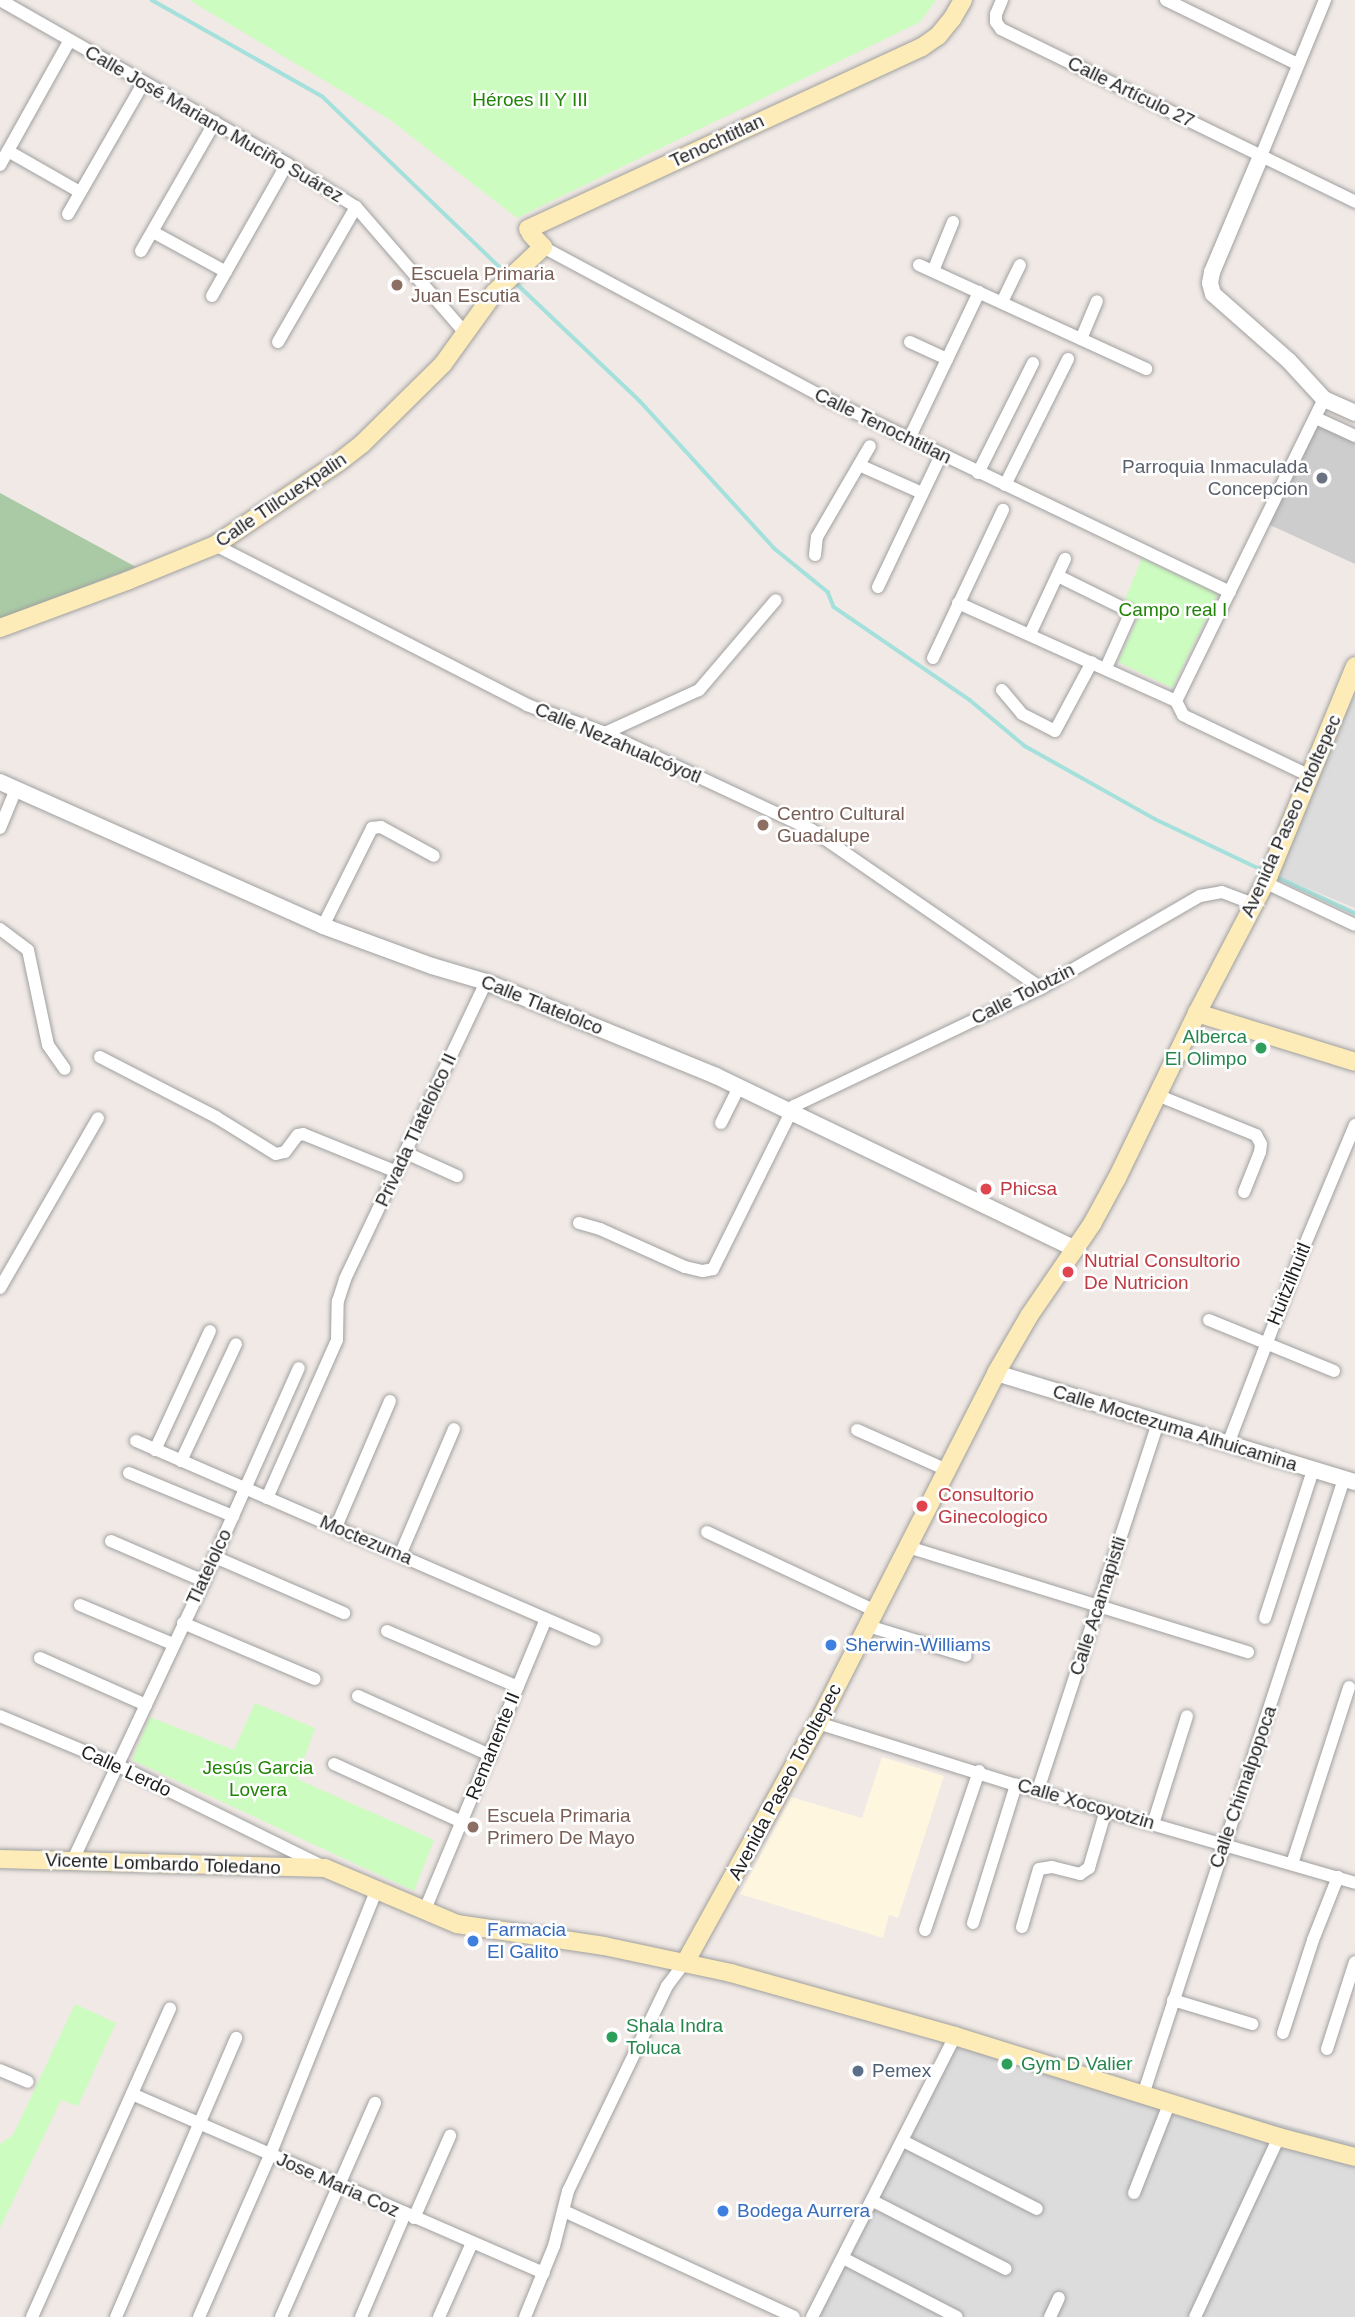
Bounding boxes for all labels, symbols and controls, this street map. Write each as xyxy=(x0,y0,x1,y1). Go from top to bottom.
street label: Calle José Mariano Muciño Suárez xyxy=(81,40,347,208)
street label: Calle Artículo 27 xyxy=(1063,51,1199,133)
park label: Héroes II Y III xyxy=(472,89,588,111)
street label: Tenochtitlan xyxy=(666,109,768,173)
place label: Escuela Primaria Juan Escutia xyxy=(411,263,555,307)
marker: Escuela Primaria Juan Escutia xyxy=(389,277,405,293)
street label: Calle Tenochtitlan xyxy=(811,383,955,469)
street label: Calle Tlilcuexpalin xyxy=(211,448,351,552)
place label: Parroquia Inmaculada Concepcion xyxy=(1122,456,1308,500)
marker: Parroquia Inmaculada Concepcion xyxy=(1314,470,1330,486)
park label: Campo real I xyxy=(1119,599,1227,621)
street label: Calle Nezahualcóyotl xyxy=(531,698,705,788)
street label: Avenida Paseo Totoltepec xyxy=(1236,711,1346,921)
place label: Centro Cultural Guadalupe xyxy=(777,803,905,847)
marker: Centro Cultural Guadalupe xyxy=(755,817,771,833)
street label: Calle Tolotzin xyxy=(967,958,1079,1030)
street label: Calle Tlatelolco xyxy=(478,970,606,1040)
place label: Alberca El Olimpo xyxy=(1165,1026,1247,1070)
marker: Alberca El Olimpo xyxy=(1253,1040,1269,1056)
street label: Privada Tlatelolco II xyxy=(370,1050,462,1210)
place label: Phicsa xyxy=(1000,1178,1057,1200)
marker: Phicsa xyxy=(978,1181,994,1197)
street label: Huitzilhuitl xyxy=(1262,1240,1316,1328)
place label: Nutrial Consultorio De Nutricion xyxy=(1084,1250,1240,1294)
marker: Nutrial Consultorio De Nutricion xyxy=(1058,1262,1078,1282)
street label: Calle Moctezuma Alhuicamina xyxy=(1049,1380,1301,1476)
place label: Consultorio Ginecologico xyxy=(938,1484,1048,1528)
marker: Consultorio Ginecologico xyxy=(912,1496,932,1516)
street label: Moctezuma xyxy=(316,1510,416,1570)
street label: Tlatelolco xyxy=(181,1525,237,1609)
street label: Calle Acamapistli xyxy=(1065,1533,1131,1679)
place label: Sherwin-Williams xyxy=(845,1634,991,1656)
marker: Sherwin-Williams xyxy=(823,1637,839,1653)
street label: Avenida Paseo Totoltepec xyxy=(723,1680,847,1884)
street label: Remanente II xyxy=(461,1689,525,1803)
street label: Calle Chimalpopoca xyxy=(1205,1703,1281,1871)
street label: Calle Lerdo xyxy=(77,1740,175,1802)
park label: Jesús Garcia Lovera xyxy=(203,1757,313,1801)
street label: Calle Xocoyotzin xyxy=(1015,1774,1157,1834)
place label: Escuela Primaria Primero De Mayo xyxy=(487,1805,635,1849)
marker: Escuela Primaria Primero De Mayo xyxy=(465,1819,481,1835)
street label: Vicente Lombardo Toledano xyxy=(45,1848,281,1880)
place label: Farmacia El Galito xyxy=(487,1919,566,1963)
marker: Farmacia El Galito xyxy=(465,1933,481,1949)
place label: Shala Indra Toluca xyxy=(626,2015,723,2059)
marker: Shala Indra Toluca xyxy=(604,2029,620,2045)
place label: Gym D Valier xyxy=(1021,2053,1133,2075)
marker: Gym D Valier xyxy=(999,2056,1015,2072)
place label: Pemex xyxy=(872,2060,931,2082)
marker: Pemex xyxy=(850,2063,866,2079)
street label: Jose Maria Coz xyxy=(273,2148,403,2222)
place label: Bodega Aurrera xyxy=(737,2200,871,2222)
marker: Bodega Aurrera xyxy=(715,2203,731,2219)

